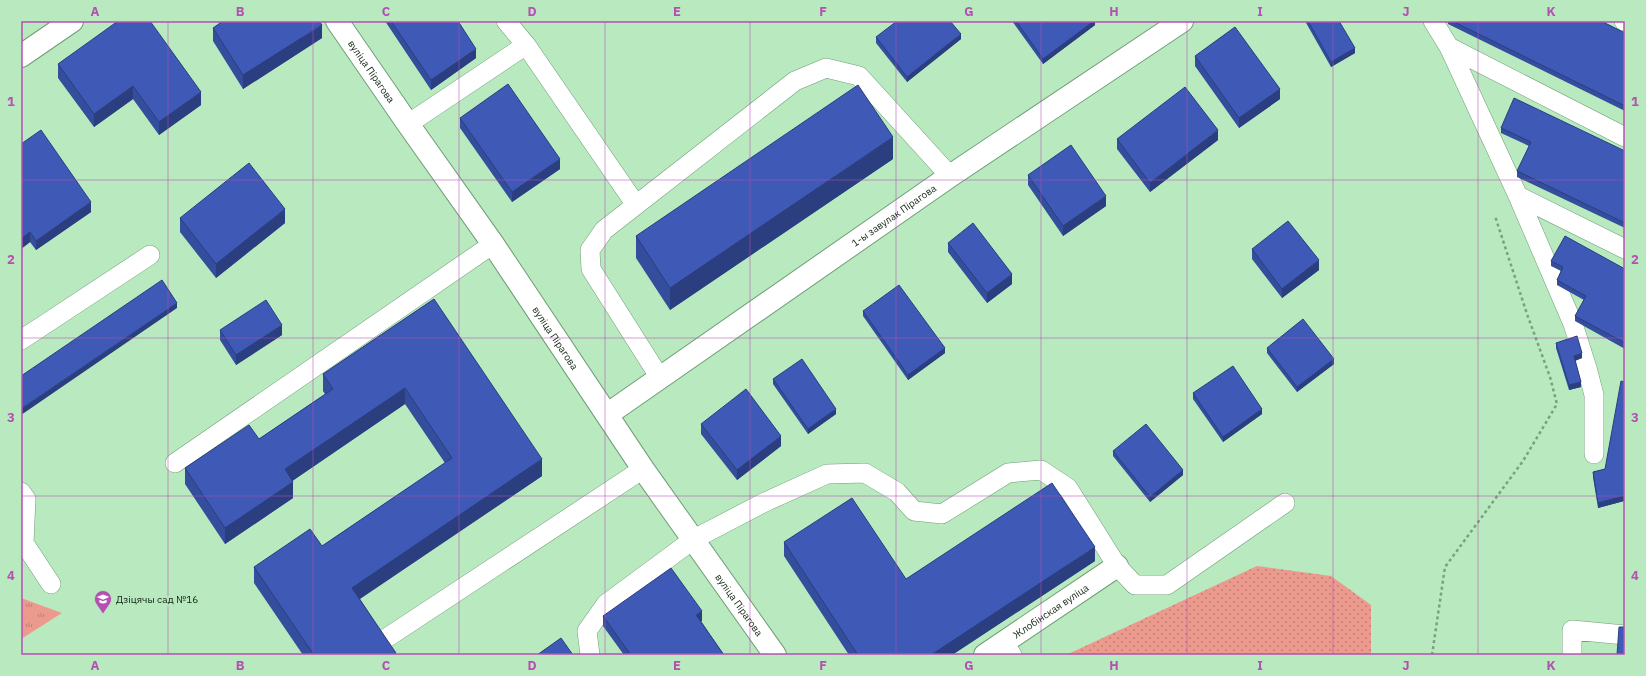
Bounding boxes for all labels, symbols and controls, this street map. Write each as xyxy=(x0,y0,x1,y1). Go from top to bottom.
text: A xyxy=(91,3,100,20)
text: B xyxy=(236,3,245,20)
text: C xyxy=(382,3,391,20)
text: D xyxy=(527,3,537,20)
text: E xyxy=(673,3,681,20)
text: F xyxy=(819,3,827,20)
text: G xyxy=(964,3,974,20)
text: H xyxy=(1109,3,1119,20)
text: I xyxy=(1257,3,1263,20)
text: J xyxy=(1402,3,1410,20)
text: K xyxy=(1546,3,1556,20)
street label: вуліца Пірагова xyxy=(345,37,398,106)
text: 1 xyxy=(7,93,15,110)
text: 1 xyxy=(1631,93,1639,110)
street label: 1-ы завулак Пірагова xyxy=(849,181,939,249)
text: 2 xyxy=(7,251,15,268)
text: 2 xyxy=(1631,251,1639,268)
street label: вуліца Пірагова xyxy=(530,304,582,373)
text: 3 xyxy=(7,409,15,426)
text: 3 xyxy=(1631,409,1639,426)
text: 4 xyxy=(7,567,15,584)
text: 4 xyxy=(1631,567,1639,584)
street label: вуліца Пірагова xyxy=(713,571,766,639)
street label: Жлобінская вуліца xyxy=(1010,580,1091,641)
school or university icon: Дзіцячы сад №16 xyxy=(93,589,113,614)
place label: Дзіцячы сад №16 xyxy=(116,593,198,606)
text: A xyxy=(91,657,100,674)
text: B xyxy=(236,657,245,674)
text: C xyxy=(382,657,391,674)
text: D xyxy=(527,657,537,674)
text: E xyxy=(673,657,681,674)
text: F xyxy=(819,657,827,674)
text: G xyxy=(964,657,974,674)
text: H xyxy=(1109,657,1119,674)
text: I xyxy=(1257,657,1263,674)
text: J xyxy=(1402,657,1410,674)
text: K xyxy=(1546,657,1556,674)

